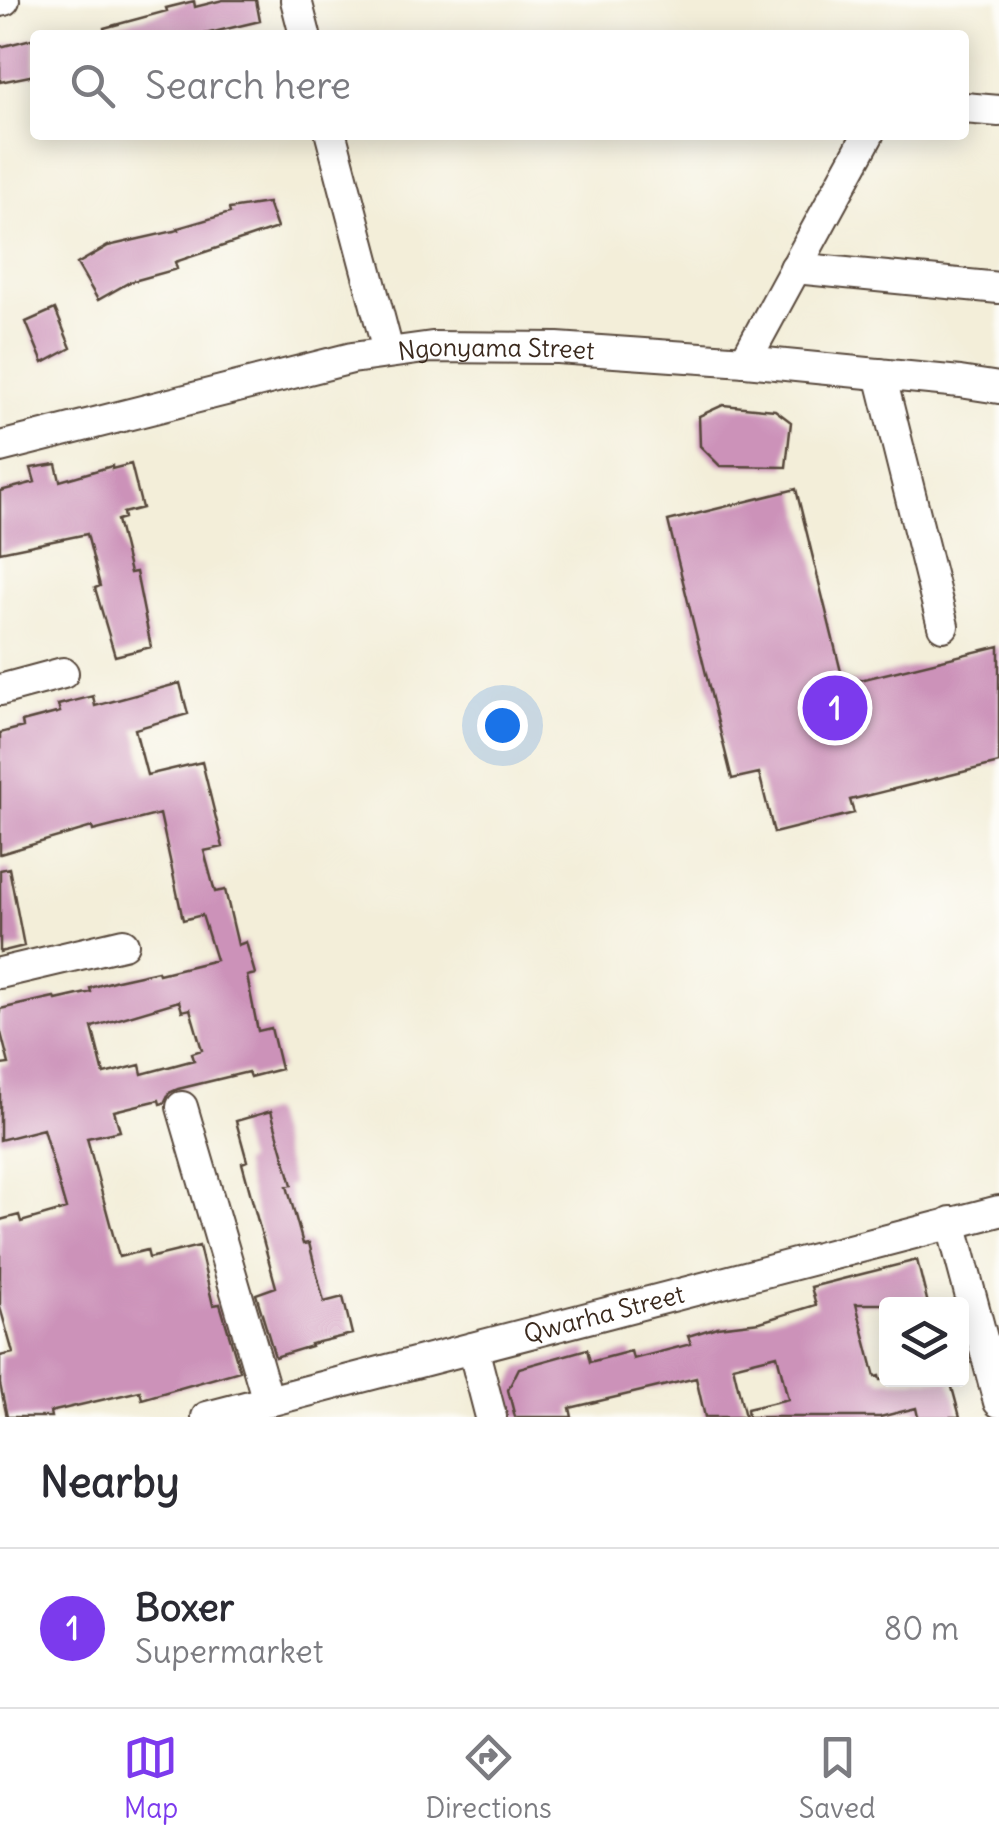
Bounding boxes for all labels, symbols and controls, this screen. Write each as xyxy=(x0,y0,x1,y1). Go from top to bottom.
search box xyxy=(30,30,969,140)
icon: search xyxy=(65,58,120,113)
text: Search here xyxy=(145,62,351,109)
street label: Ngonyama Street xyxy=(396,331,596,368)
pin: 1 xyxy=(802,670,868,746)
your location xyxy=(477,700,528,751)
street label: Qwarha Street xyxy=(520,1278,687,1350)
map controls xyxy=(879,1297,969,1387)
button: layers xyxy=(879,1297,969,1387)
text: Nearby xyxy=(40,1456,179,1508)
text: Boxer xyxy=(135,1584,234,1631)
text: 1 xyxy=(66,1608,79,1649)
text: 80 m xyxy=(884,1608,959,1649)
text: Supermarket xyxy=(135,1631,324,1672)
tab: Map xyxy=(123,1730,178,1826)
tab: Directions xyxy=(425,1730,552,1826)
tab: Saved xyxy=(799,1730,876,1826)

